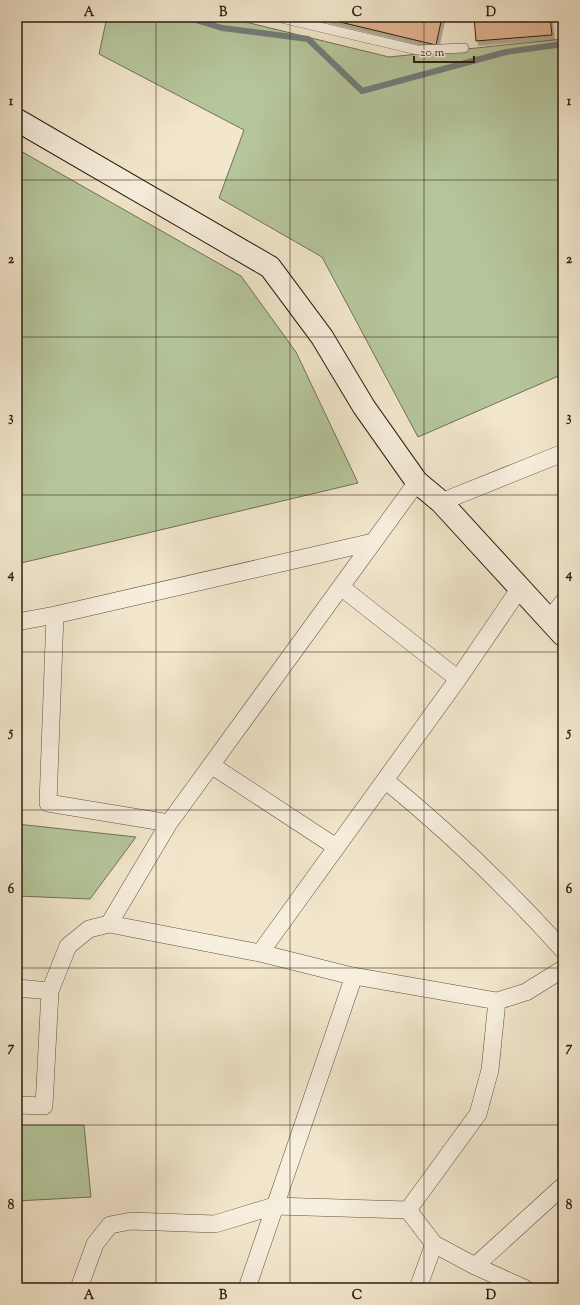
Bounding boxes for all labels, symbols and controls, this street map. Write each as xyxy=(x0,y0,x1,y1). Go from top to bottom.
text: A xyxy=(84,4,95,22)
text: B xyxy=(219,4,228,22)
text: C xyxy=(352,4,362,22)
text: D xyxy=(486,4,496,22)
scale bar xyxy=(414,38,474,64)
text: 20 m xyxy=(420,44,445,62)
text: 1 xyxy=(9,93,14,111)
text: 1 xyxy=(567,93,572,111)
text: 2 xyxy=(8,251,15,269)
text: 2 xyxy=(566,251,573,269)
text: 3 xyxy=(8,409,14,427)
text: 3 xyxy=(566,409,572,427)
text: 4 xyxy=(7,566,15,584)
text: 4 xyxy=(565,566,573,584)
text: 5 xyxy=(8,724,14,742)
text: 5 xyxy=(566,724,572,742)
text: 6 xyxy=(8,881,15,899)
text: 6 xyxy=(566,881,573,899)
text: 7 xyxy=(8,1039,15,1057)
text: 7 xyxy=(566,1039,573,1057)
text: 8 xyxy=(8,1197,15,1215)
text: 8 xyxy=(566,1197,573,1215)
text: A xyxy=(84,1287,95,1305)
text: B xyxy=(219,1287,228,1305)
text: C xyxy=(352,1287,362,1305)
text: D xyxy=(486,1287,496,1305)

